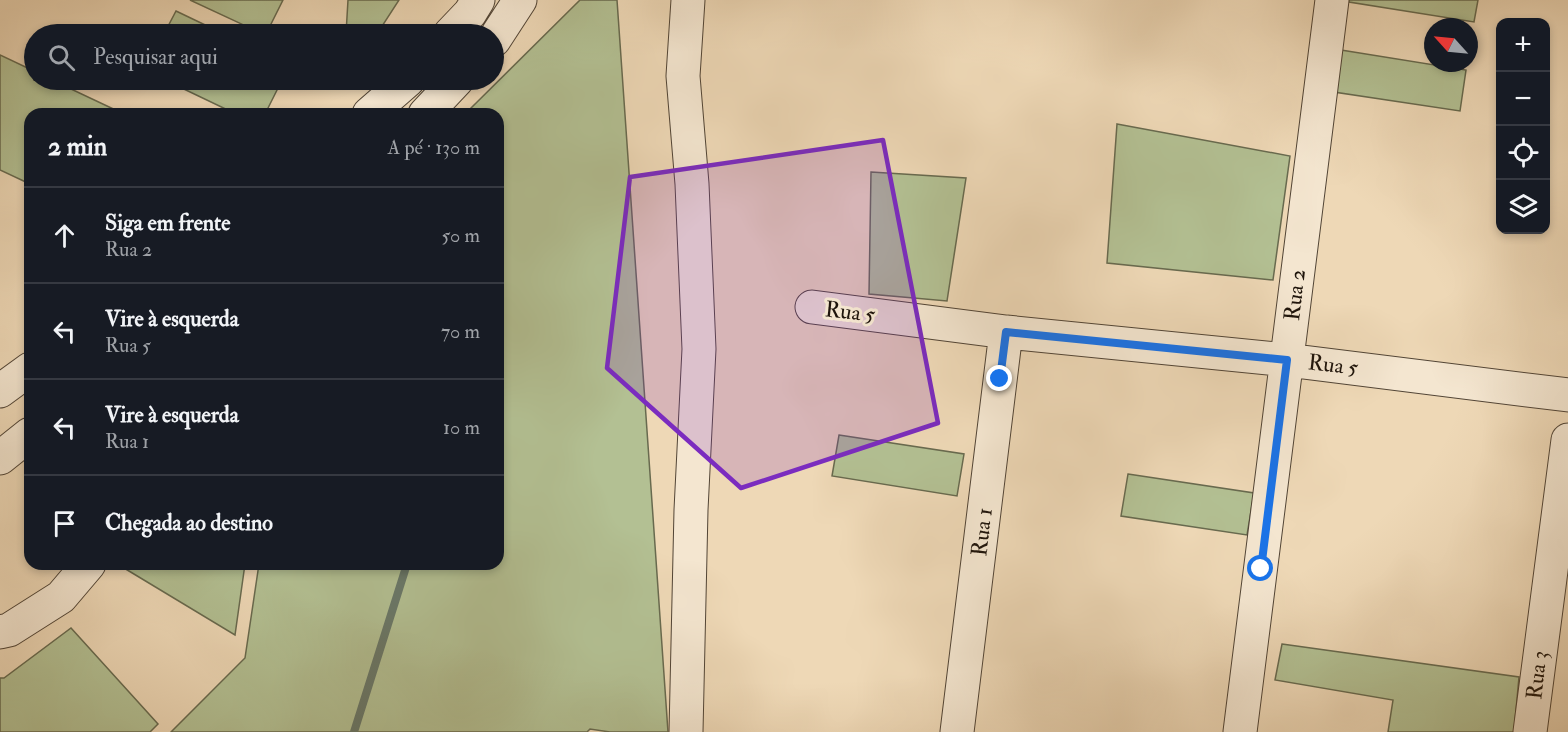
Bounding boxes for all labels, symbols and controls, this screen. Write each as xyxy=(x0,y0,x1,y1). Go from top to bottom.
north arrow xyxy=(1424,18,1478,72)
map controls xyxy=(1496,18,1550,234)
button: + xyxy=(1496,18,1550,72)
search box xyxy=(24,24,504,90)
icon: search xyxy=(45,41,78,74)
text: Pesquisar aqui xyxy=(93,43,218,71)
button: − xyxy=(1496,72,1550,126)
button: locate xyxy=(1496,126,1550,180)
text: 2 min xyxy=(48,131,107,163)
text: A pé · 130 m xyxy=(387,135,480,160)
button: layers xyxy=(1496,180,1550,234)
text: Siga em frente xyxy=(105,209,230,237)
icon: ahead xyxy=(48,219,81,252)
text: 50 m xyxy=(441,223,480,248)
text: Rua 2 xyxy=(105,237,152,262)
street label: Rua 2 xyxy=(1278,268,1312,322)
street label: Rua 5 xyxy=(823,295,877,329)
text: Vire à esquerda xyxy=(105,305,239,333)
icon: left xyxy=(48,315,81,348)
text: 70 m xyxy=(441,319,480,344)
text: Rua 5 xyxy=(105,333,151,358)
street label: Rua 5 xyxy=(1306,348,1360,382)
route end xyxy=(986,365,1012,391)
text: Vire à esquerda xyxy=(105,401,239,429)
icon: left xyxy=(48,411,81,444)
text: 10 m xyxy=(443,415,480,440)
text: Rua 1 xyxy=(105,429,149,454)
street label: Rua 1 xyxy=(965,506,999,558)
icon: arrive xyxy=(48,507,81,540)
text: Chegada ao destino xyxy=(105,509,273,537)
route start xyxy=(1247,555,1273,581)
street label: Rua 3 xyxy=(1520,649,1554,701)

